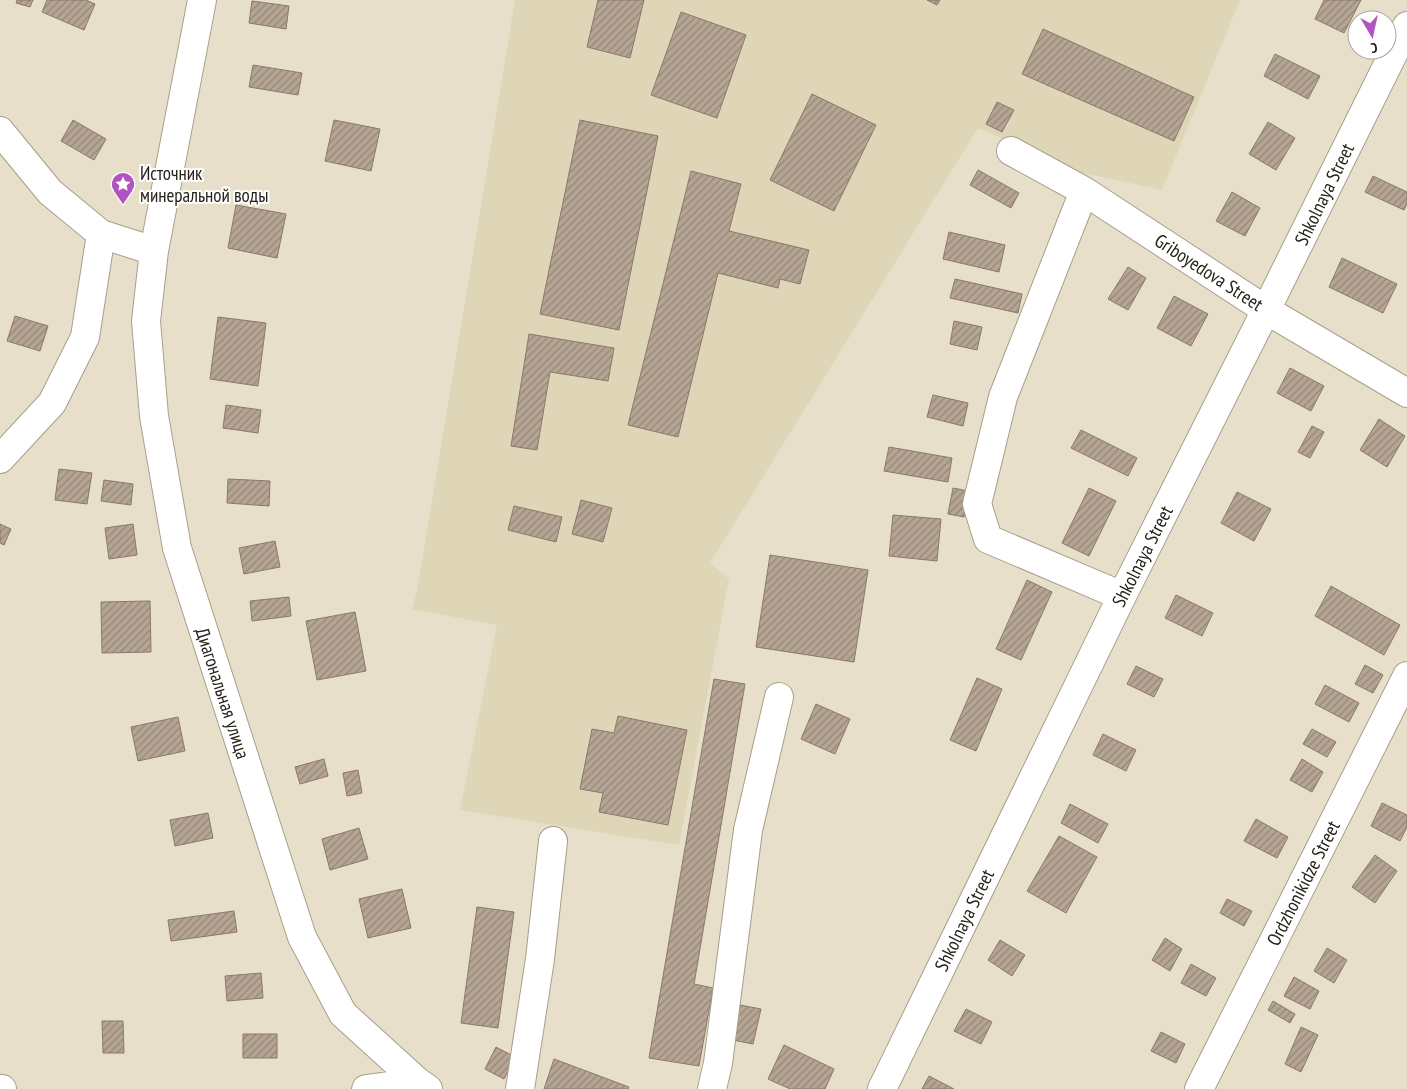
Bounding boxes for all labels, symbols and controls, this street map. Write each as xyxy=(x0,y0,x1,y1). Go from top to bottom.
north arrow xyxy=(1347,10,1397,60)
text: С xyxy=(1369,38,1379,57)
street label: Shkolnaya Street xyxy=(1289,138,1359,249)
place label: Источник минеральной воды xyxy=(140,161,268,207)
place icon: Источник минеральной воды xyxy=(110,171,136,205)
street label: Griboyedova Street xyxy=(1150,228,1268,316)
street label: Shkolnaya Street xyxy=(1106,501,1178,611)
street label: Диагональная улица xyxy=(190,624,256,762)
street label: Ordzhonikidze Street xyxy=(1261,816,1345,950)
street label: Shkolnaya Street xyxy=(929,864,999,975)

